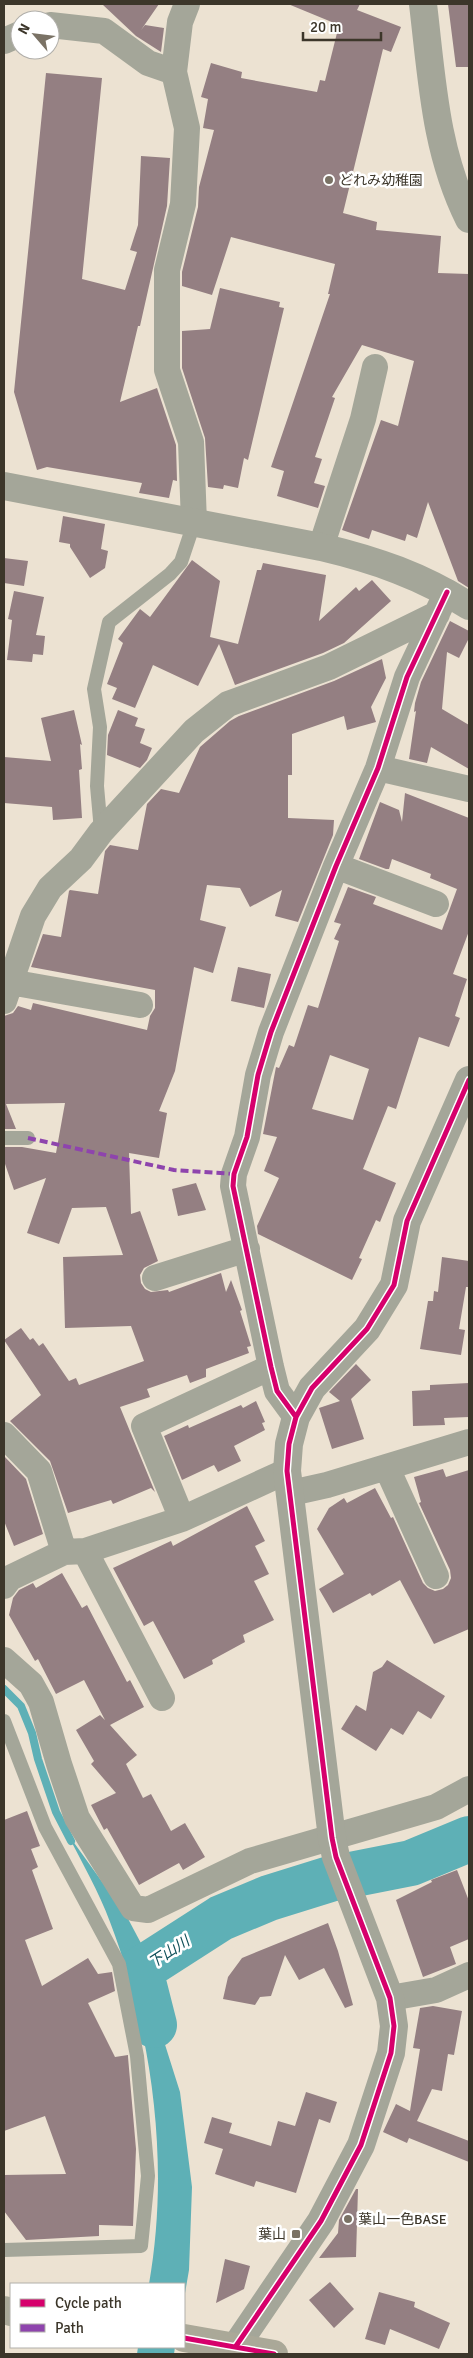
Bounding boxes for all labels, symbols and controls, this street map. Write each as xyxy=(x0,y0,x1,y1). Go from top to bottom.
north arrow xyxy=(10,10,60,60)
scale bar xyxy=(303,10,380,42)
text: 20 m xyxy=(310,18,341,36)
text: N xyxy=(14,21,34,37)
place label: どれみ幼稚園 xyxy=(339,172,423,189)
marker: どれみ幼稚園 xyxy=(323,174,335,186)
water label: 下山川 xyxy=(145,1931,194,1972)
place label: 葉山一色BASE xyxy=(358,2211,447,2228)
marker: 葉山一色BASE xyxy=(342,2213,354,2225)
place label: 葉山 xyxy=(258,2226,286,2243)
marker: 葉山 xyxy=(290,2228,302,2240)
legend xyxy=(10,2283,185,2348)
text: Cycle path xyxy=(55,2294,122,2312)
text: Path xyxy=(55,2319,84,2337)

